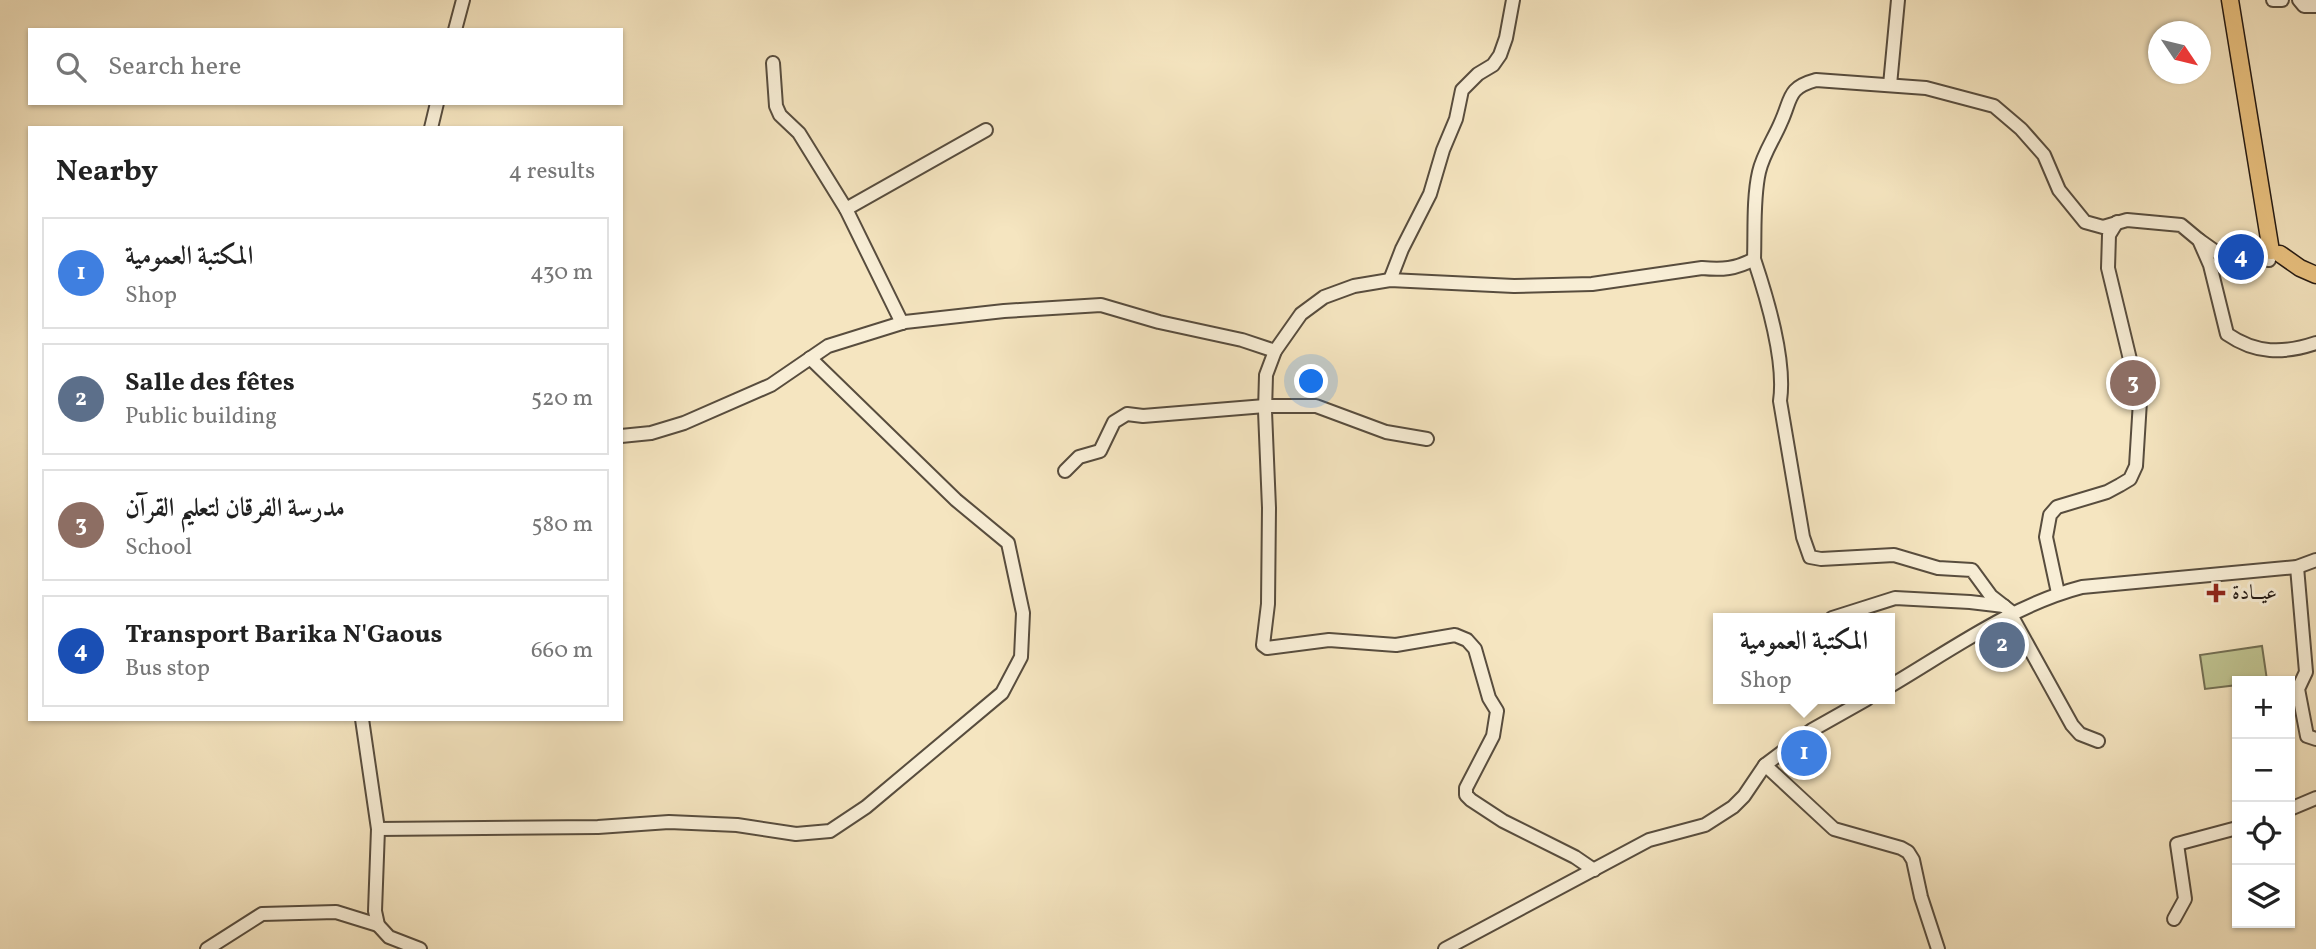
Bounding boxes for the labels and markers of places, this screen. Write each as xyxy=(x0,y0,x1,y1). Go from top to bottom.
pin: 4 xyxy=(2218,231,2264,283)
pin: 3 xyxy=(2110,357,2156,409)
place label: عيــادة xyxy=(2232,579,2277,608)
marker: عيــادة xyxy=(2206,583,2226,603)
pin: 2 xyxy=(1979,619,2025,671)
pin: 1 xyxy=(1781,727,1827,779)

